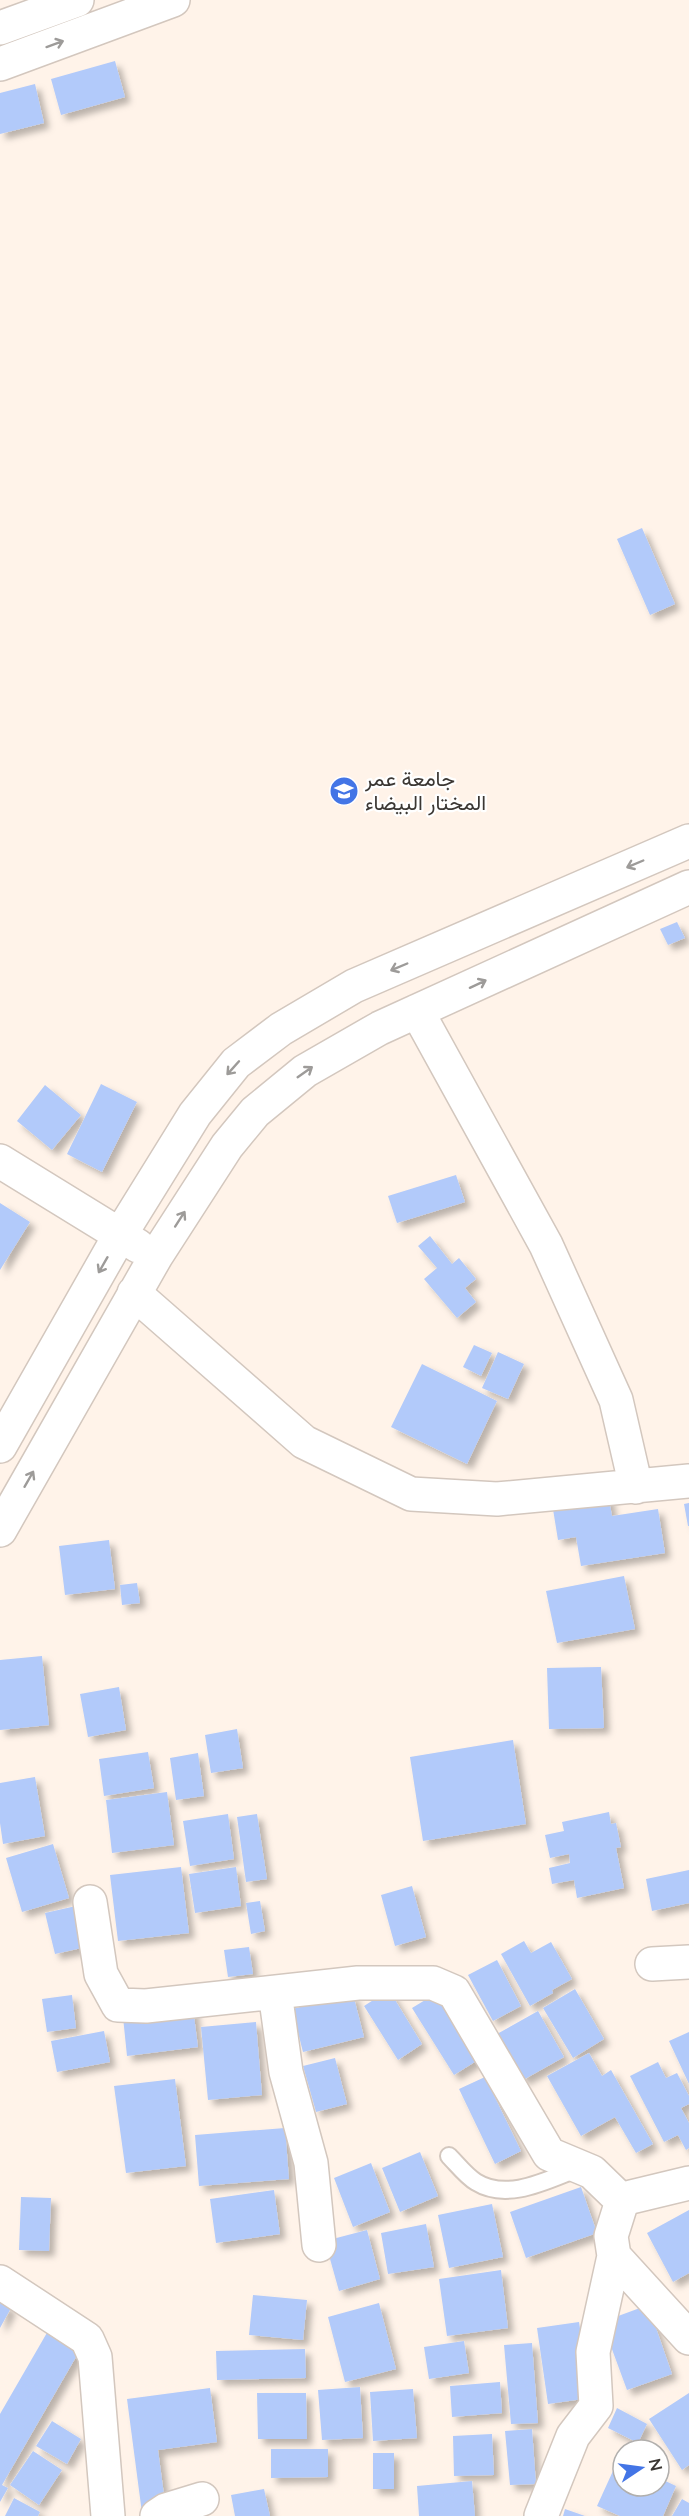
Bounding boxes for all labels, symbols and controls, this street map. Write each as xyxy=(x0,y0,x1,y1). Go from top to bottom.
one-way arrow xyxy=(45,37,64,48)
place label: جامعة عمر المختار البيضاء xyxy=(364,765,486,816)
school or university icon: جامعة عمر المختار البيضاء xyxy=(328,775,360,807)
one-way arrow xyxy=(627,859,645,870)
one-way arrow xyxy=(390,962,408,973)
one-way arrow xyxy=(469,977,487,988)
one-way arrow xyxy=(226,1060,240,1075)
one-way arrow xyxy=(296,1066,312,1078)
one-way arrow xyxy=(173,1211,186,1228)
one-way arrow xyxy=(97,1256,109,1273)
one-way arrow xyxy=(23,1471,35,1488)
north arrow xyxy=(611,2438,671,2498)
text: N xyxy=(645,2456,667,2473)

